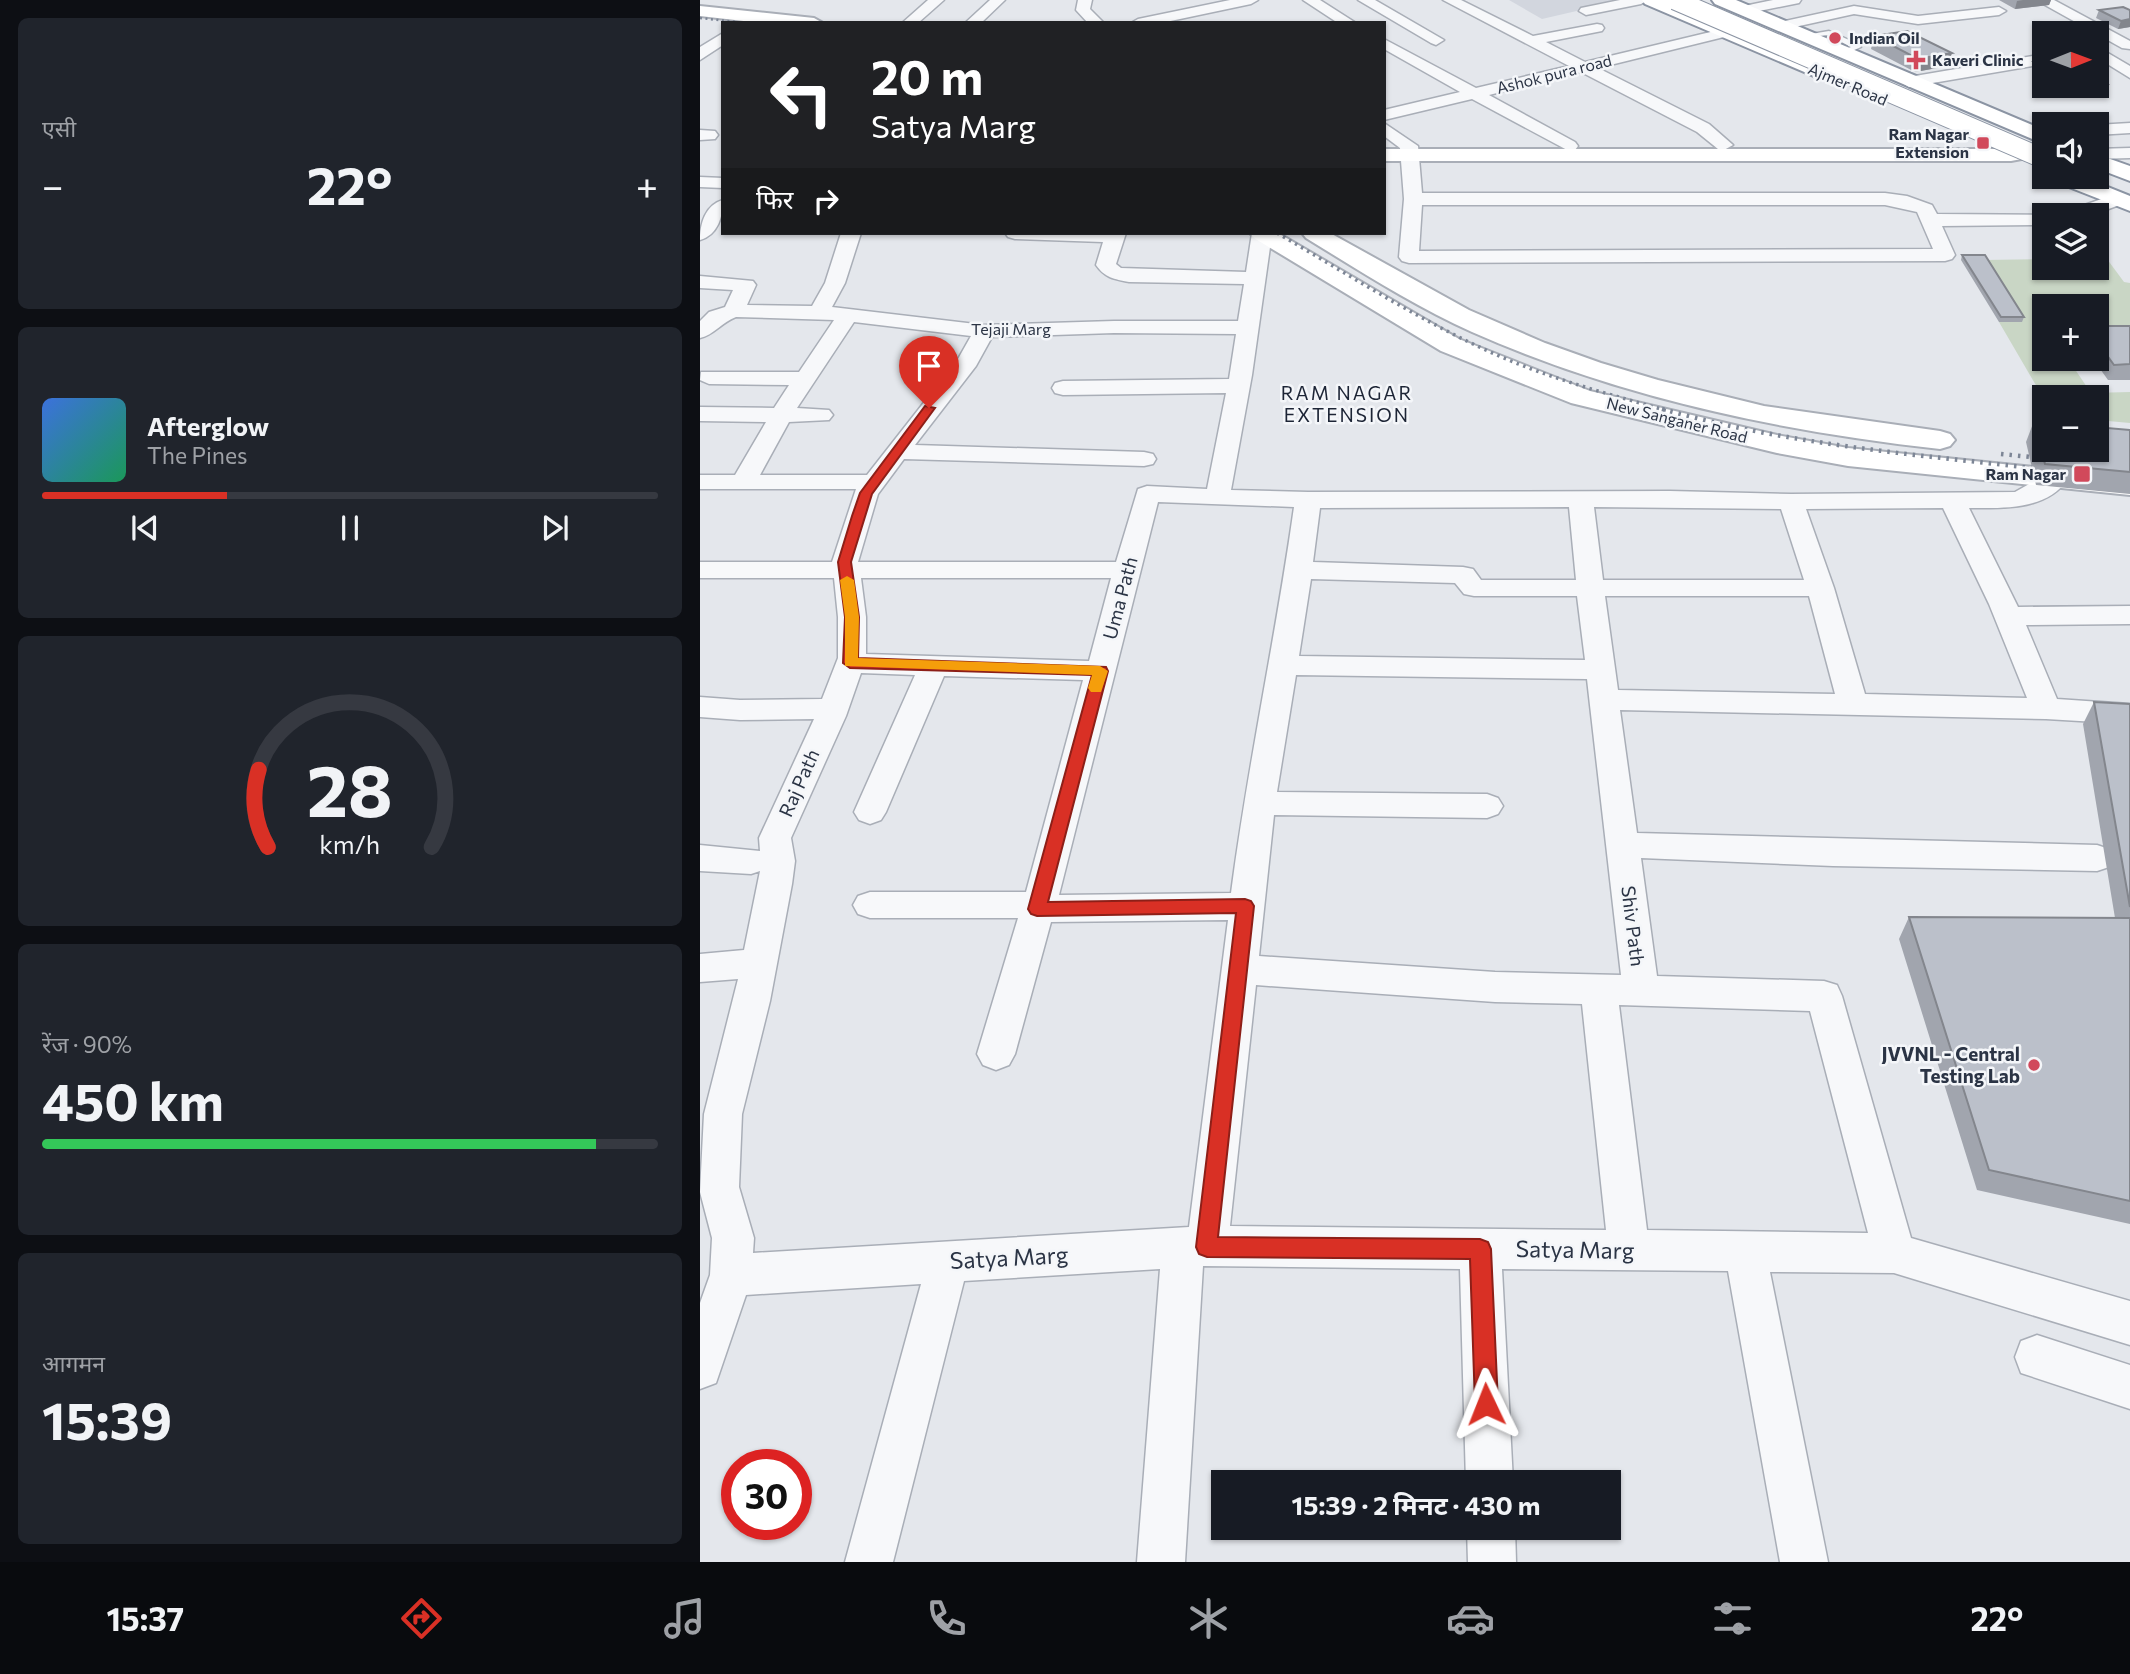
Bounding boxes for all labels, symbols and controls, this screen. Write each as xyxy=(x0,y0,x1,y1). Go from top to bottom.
north arrow xyxy=(2032,21,2109,98)
map controls xyxy=(2032,21,2109,462)
place label: Indian Oil xyxy=(1849,28,1920,47)
marker: Indian Oil xyxy=(1827,30,1843,46)
text: 20 m xyxy=(871,45,983,105)
icon: left xyxy=(756,49,847,140)
street label: Ashok pura road xyxy=(1494,50,1613,97)
marker: Kaveri Clinic xyxy=(1906,50,1926,70)
place label: Kaveri Clinic xyxy=(1932,50,2024,69)
street label: Ajmer Road xyxy=(1806,58,1891,109)
text: Satya Marg xyxy=(871,105,1036,145)
button: sound xyxy=(2032,112,2109,189)
text: एसी xyxy=(42,114,76,142)
place label: Ram Nagar Extension xyxy=(1888,124,1969,161)
marker: Ram Nagar Extension xyxy=(1975,135,1991,151)
text: 22° xyxy=(307,152,392,216)
text: − xyxy=(42,161,64,208)
text: + xyxy=(636,161,658,208)
icon: right xyxy=(807,182,845,220)
text: फिर xyxy=(756,183,793,214)
button: layers xyxy=(2032,203,2109,280)
button: + xyxy=(2032,294,2109,371)
street label: Tejaji Marg xyxy=(971,319,1051,338)
pin xyxy=(899,336,959,408)
icon: arrive xyxy=(910,347,948,385)
district label: RAM NAGAR EXTENSION xyxy=(1281,381,1413,426)
button: − xyxy=(2032,385,2109,462)
street label: New Sanganer Road xyxy=(1605,393,1750,446)
text: Afterglow xyxy=(147,410,269,441)
text: The Pines xyxy=(147,441,248,469)
place label: Ram Nagar xyxy=(1985,464,2066,483)
marker: Ram Nagar xyxy=(2072,464,2092,484)
icon: previous xyxy=(126,509,164,547)
icon: pause xyxy=(331,509,369,547)
icon: next xyxy=(536,509,574,547)
street label: Uma Path xyxy=(1097,554,1142,642)
text: 28 xyxy=(307,743,393,832)
street label: Raj Path xyxy=(773,745,824,820)
text: km/h xyxy=(320,829,380,859)
street label: Shiv Path xyxy=(1617,884,1650,967)
text: रेंज · 90% xyxy=(42,1030,132,1058)
place label: JVVNL - Central Testing Lab xyxy=(1881,1042,2020,1087)
marker: JVVNL - Central Testing Lab xyxy=(2026,1057,2042,1073)
text: 450 km xyxy=(42,1068,224,1132)
street label: Satya Marg xyxy=(1516,1234,1635,1264)
street label: Satya Marg xyxy=(949,1240,1069,1274)
text: आगमन xyxy=(42,1349,105,1377)
position arrow xyxy=(1449,1367,1523,1441)
text: 15:39 xyxy=(42,1387,172,1451)
speed limit sign: 30 xyxy=(721,1449,812,1540)
text: 15:39 · 2 मिनट · 430 m xyxy=(1292,1489,1540,1520)
icon: directions xyxy=(397,1594,446,1643)
icon: music xyxy=(660,1594,709,1643)
icon: phone xyxy=(922,1594,971,1643)
icon: climate xyxy=(1184,1594,1233,1643)
icon: car xyxy=(1446,1594,1495,1643)
icon: filters xyxy=(1708,1594,1757,1643)
text: 15:37 xyxy=(107,1598,184,1638)
text: 22° xyxy=(1971,1598,2023,1638)

